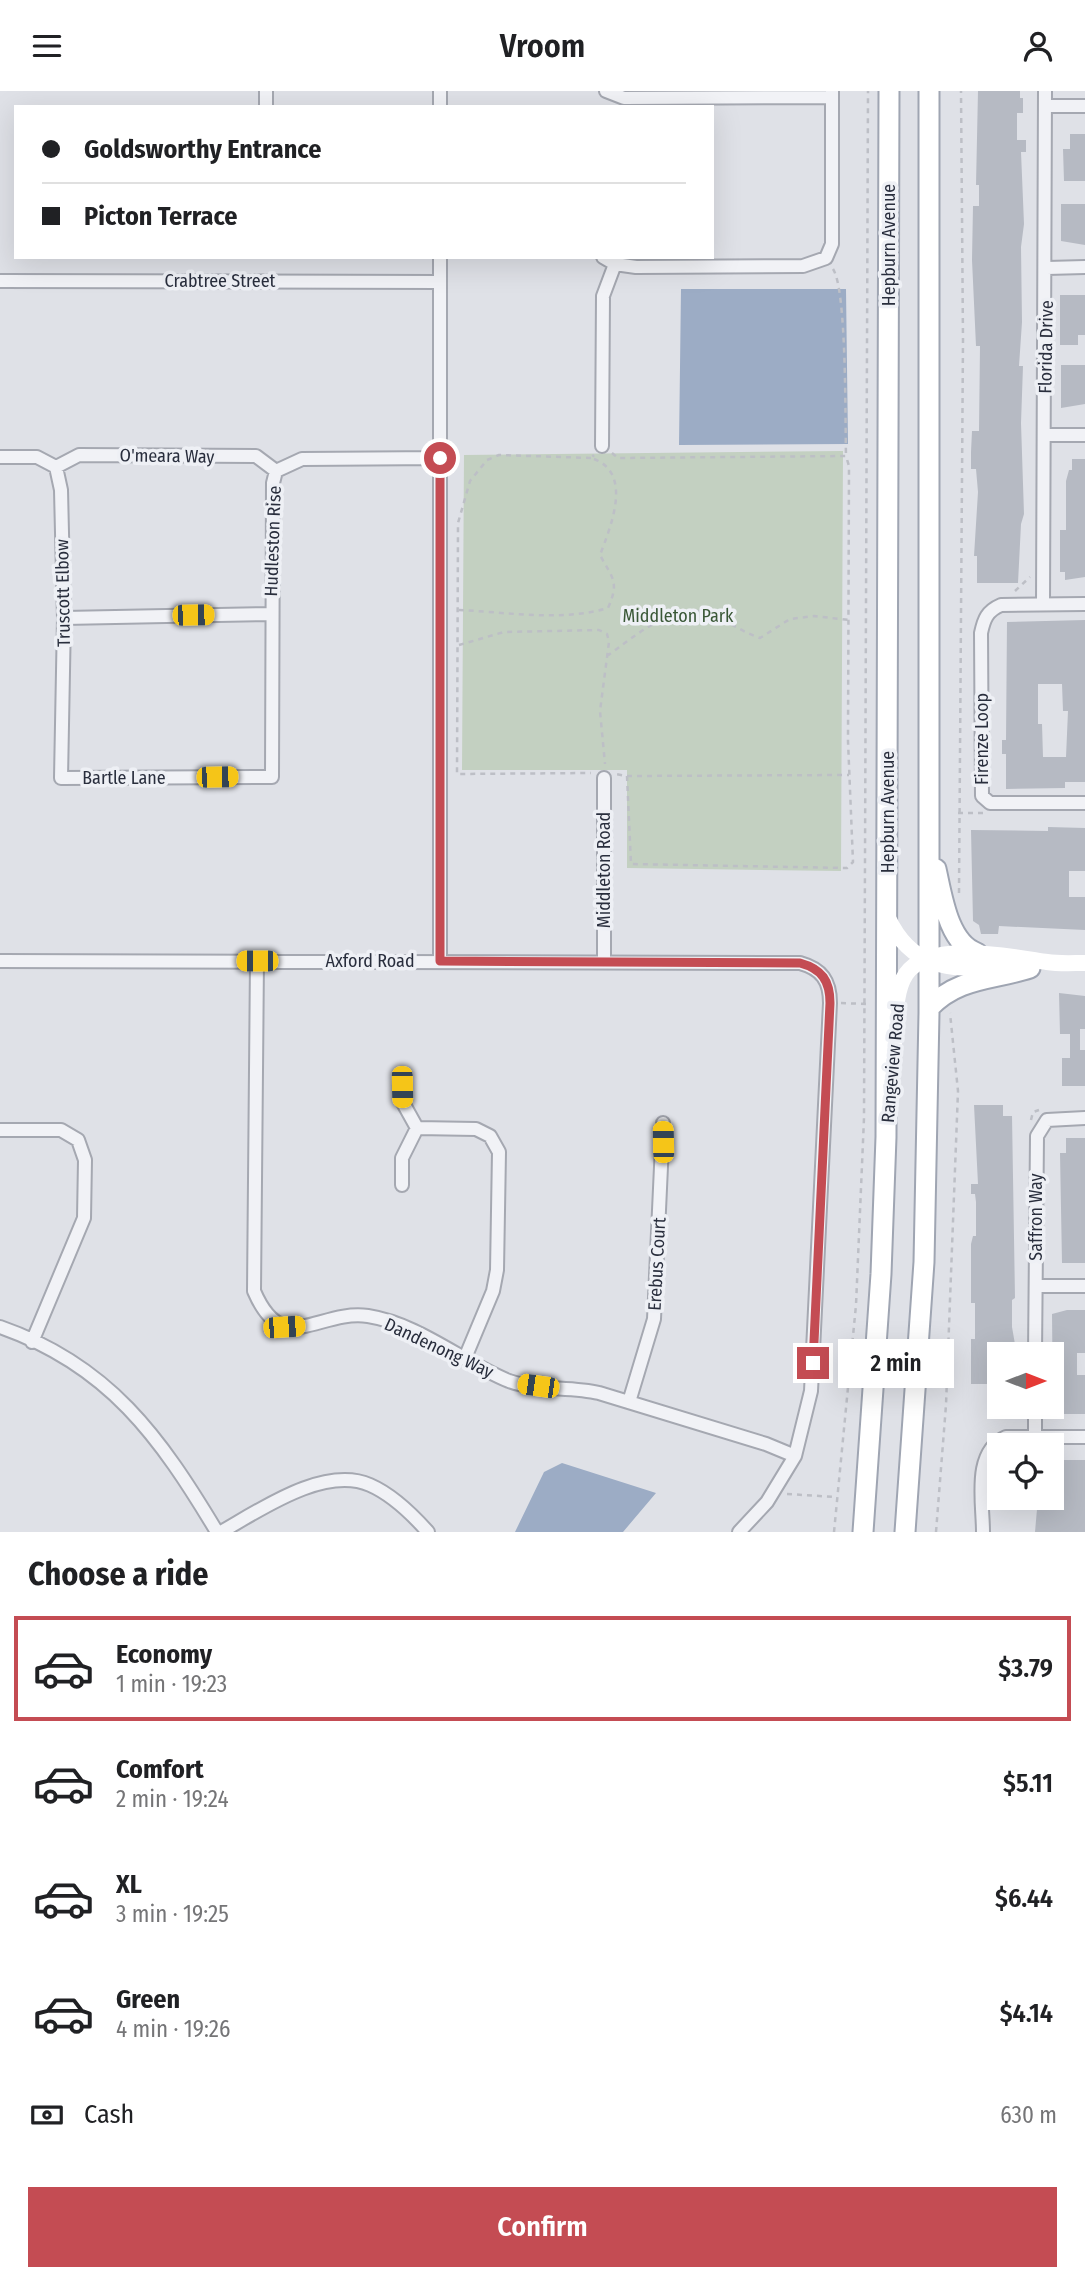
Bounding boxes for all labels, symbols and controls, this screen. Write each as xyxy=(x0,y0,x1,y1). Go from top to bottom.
icon: menu xyxy=(28,27,66,65)
text: Vroom xyxy=(500,27,585,65)
icon: person xyxy=(1019,27,1057,65)
text: Goldsworthy Entrance xyxy=(84,134,321,165)
street label: Hepburn Avenue xyxy=(878,184,900,306)
text: Picton Terrace xyxy=(84,201,238,232)
street label: Crabtree Street xyxy=(165,270,276,292)
street label: Florida Drive xyxy=(1034,300,1058,394)
route start xyxy=(424,442,456,474)
street label: O'meara Way xyxy=(119,444,215,468)
street label: Hudleston Rise xyxy=(260,485,286,597)
street label: Truscott Elbow xyxy=(51,539,75,647)
car xyxy=(172,604,215,626)
park label: Middleton Park xyxy=(623,605,734,627)
street label: Firenze Loop xyxy=(971,693,993,785)
street label: Hepburn Avenue xyxy=(877,751,899,873)
car xyxy=(196,766,239,788)
street label: Bartle Lane xyxy=(82,767,166,789)
street label: Middleton Road xyxy=(593,812,615,928)
street label: Axford Road xyxy=(325,950,415,972)
car xyxy=(237,951,279,972)
street label: Rangeview Road xyxy=(877,1002,909,1124)
car xyxy=(392,1066,413,1108)
car xyxy=(653,1121,674,1163)
street label: Saffron Way xyxy=(1025,1173,1047,1261)
street label: Erebus Court xyxy=(644,1217,670,1311)
street label: Dandenong Way xyxy=(381,1313,497,1383)
car xyxy=(263,1315,306,1339)
callout: 2 min xyxy=(838,1339,953,1387)
north arrow xyxy=(987,1342,1064,1419)
map controls xyxy=(987,1342,1064,1510)
route end xyxy=(797,1347,829,1379)
text: 2 min xyxy=(870,1349,922,1377)
car xyxy=(516,1373,561,1399)
button: locate xyxy=(987,1433,1064,1510)
text: Choose a ride xyxy=(28,1555,209,1593)
icon: car xyxy=(32,1637,95,1700)
text: Economy xyxy=(116,1639,212,1670)
text: $3.79 xyxy=(998,1653,1053,1684)
text: 1 min · 19:23 xyxy=(116,1670,227,1698)
icon: car xyxy=(32,1752,95,1815)
text: Comfort xyxy=(116,1754,204,1785)
text: $5.11 xyxy=(1003,1768,1053,1799)
text: 2 min · 19:24 xyxy=(116,1785,229,1813)
icon: car xyxy=(32,1867,95,1930)
text: XL xyxy=(116,1869,142,1900)
text: $6.44 xyxy=(995,1883,1053,1914)
text: 3 min · 19:25 xyxy=(116,1900,229,1928)
icon: car xyxy=(32,1982,95,2045)
text: Green xyxy=(116,1984,180,2015)
text: $4.14 xyxy=(1000,1998,1053,2029)
text: 4 min · 19:26 xyxy=(116,2015,230,2043)
icon: cash xyxy=(28,2096,66,2134)
text: Cash xyxy=(84,2099,134,2130)
text: 630 m xyxy=(1000,2101,1057,2129)
button: Confirm xyxy=(28,2187,1057,2267)

